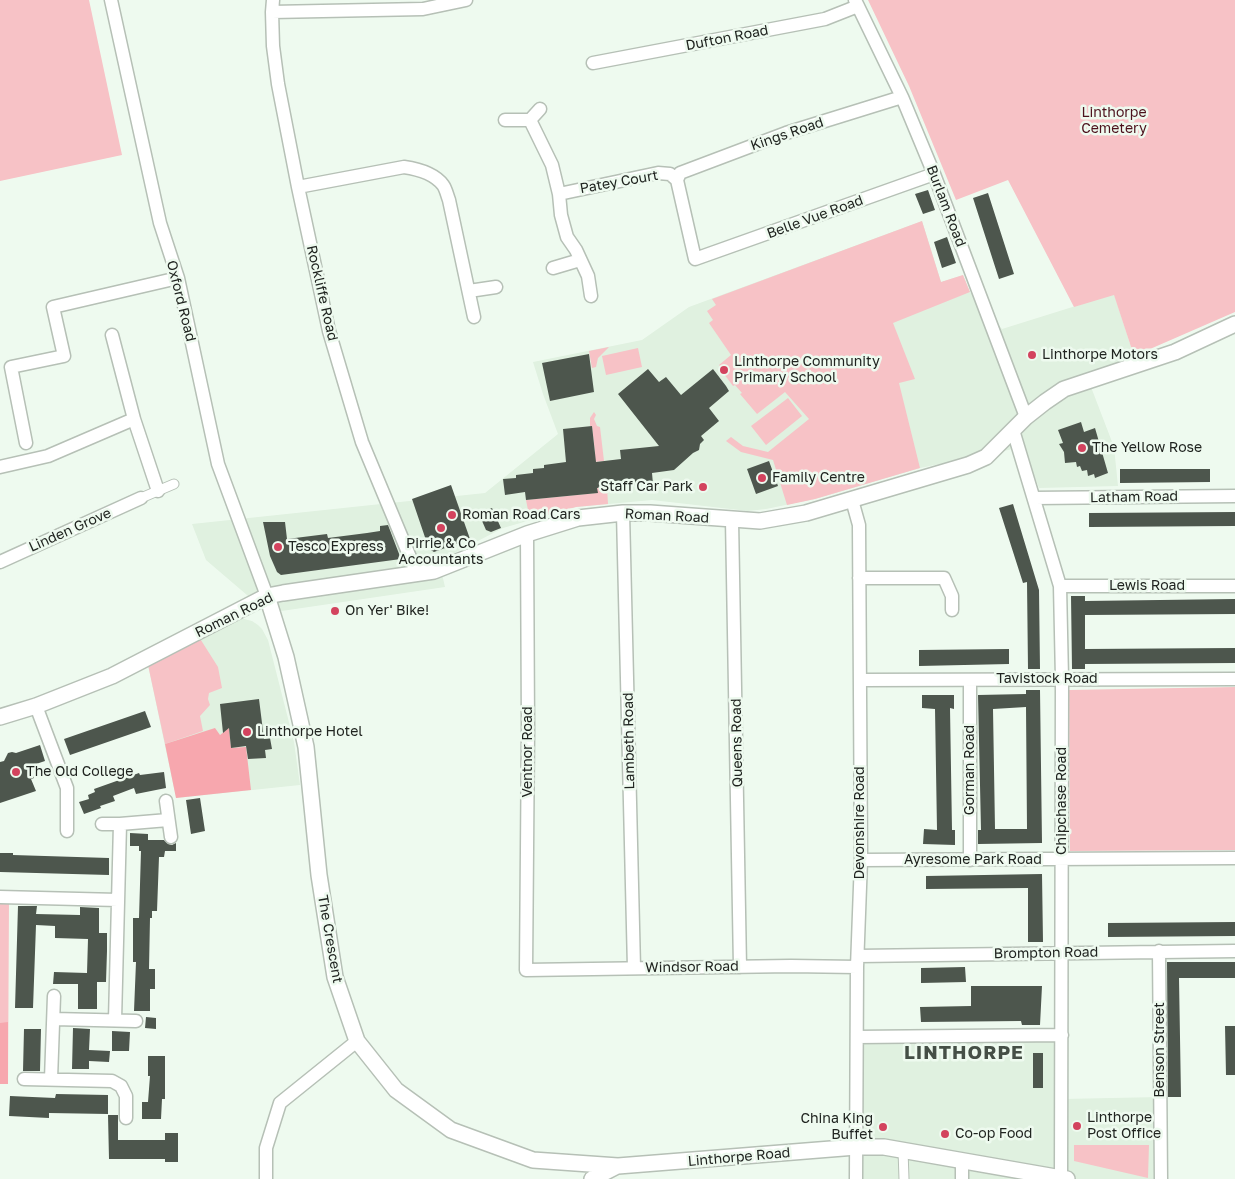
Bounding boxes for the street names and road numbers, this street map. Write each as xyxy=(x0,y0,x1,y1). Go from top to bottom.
street label: Dufton Road xyxy=(684,22,770,54)
street label: Kings Road xyxy=(748,114,826,154)
street label: Burlam Road xyxy=(923,163,969,249)
street label: Patey Court xyxy=(578,167,660,197)
street label: Belle Vue Road xyxy=(765,192,865,242)
street label: Rockliffe Road xyxy=(303,244,341,342)
street label: Oxford Road xyxy=(163,259,199,343)
street label: Latham Road xyxy=(1090,488,1178,506)
street label: Linden Grove xyxy=(26,504,114,556)
street label: Roman Road xyxy=(624,505,710,527)
street label: Lewis Road xyxy=(1109,578,1185,594)
street label: Roman Road xyxy=(192,589,276,641)
street label: Tavistock Road xyxy=(996,671,1098,687)
street label: Lambeth Road xyxy=(620,692,638,790)
street label: Queens Road xyxy=(728,698,746,788)
street label: Ventnor Road xyxy=(520,707,536,797)
street label: Gorman Road xyxy=(962,725,978,815)
street label: Chipchase Road xyxy=(1054,747,1070,855)
street label: Devonshire Road xyxy=(852,766,868,880)
street label: Ayresome Park Road xyxy=(904,852,1042,868)
street label: The Crescent xyxy=(314,894,346,984)
street label: Brompton Road xyxy=(994,944,1098,962)
street label: Windsor Road xyxy=(645,958,739,976)
street label: Benson Street xyxy=(1152,1002,1168,1098)
street label: Linthorpe Road xyxy=(687,1144,791,1170)

